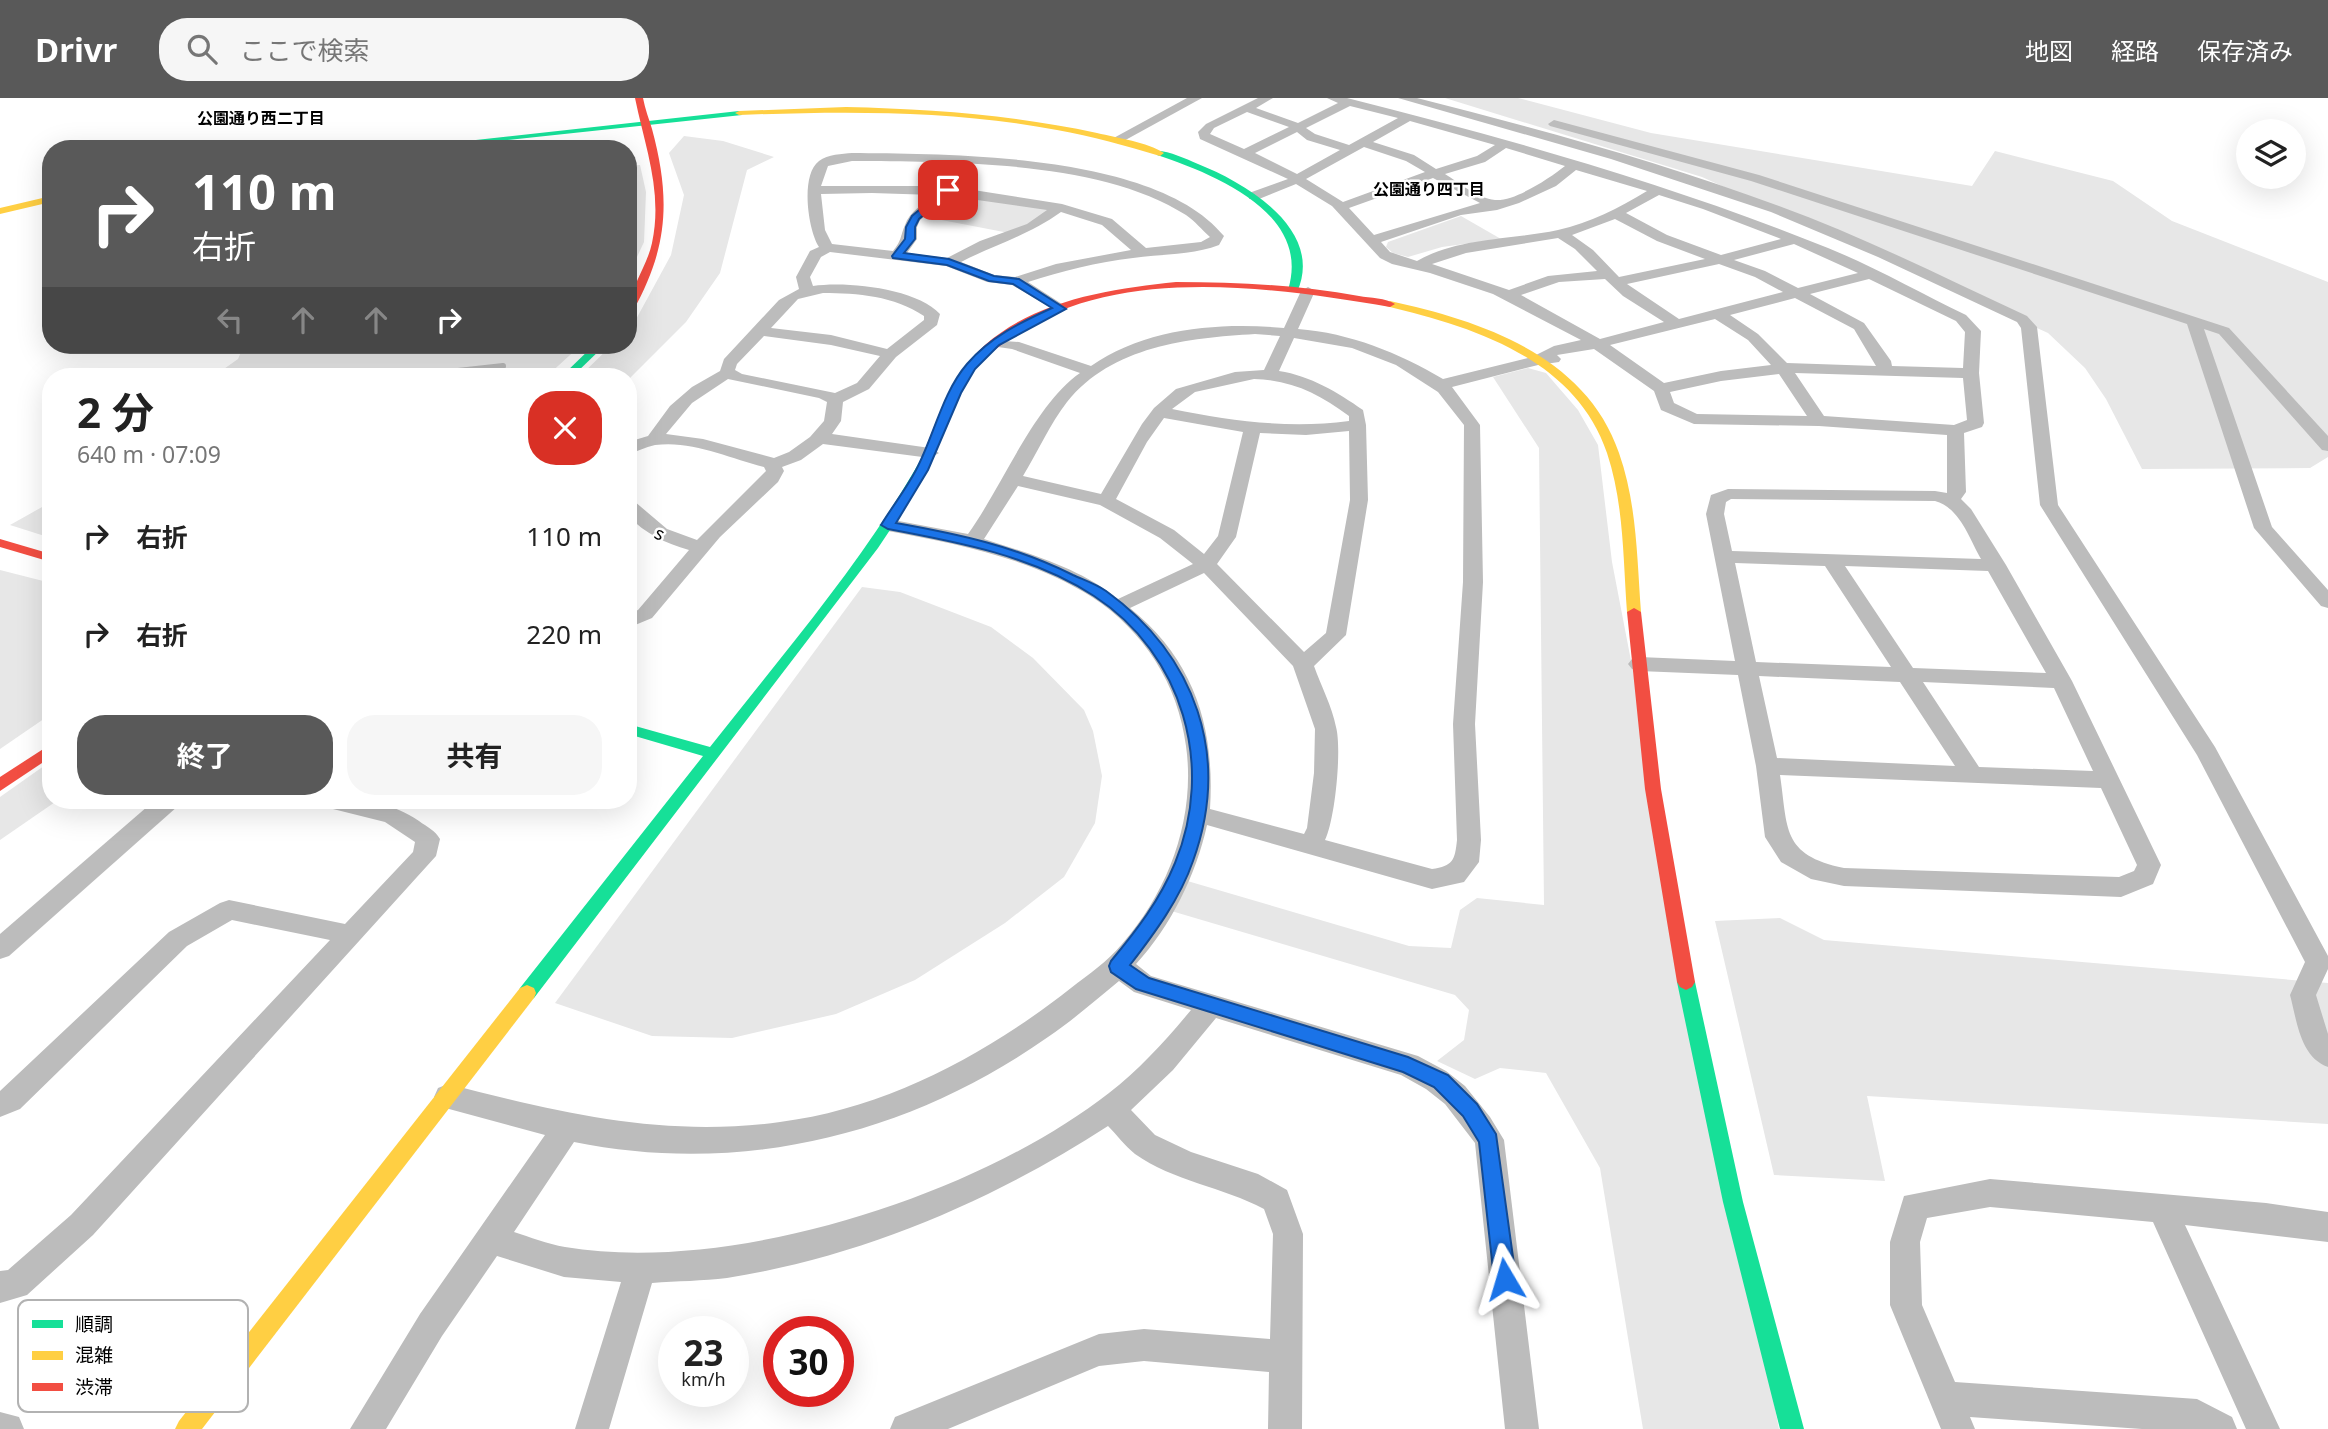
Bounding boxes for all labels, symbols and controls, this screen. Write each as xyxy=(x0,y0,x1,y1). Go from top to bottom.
search box xyxy=(159,18,649,81)
text: Drivr xyxy=(35,27,117,72)
icon: search xyxy=(183,30,221,68)
text: ここで検索 xyxy=(239,32,369,68)
text: 地図 xyxy=(2025,34,2073,67)
text: 経路 xyxy=(2111,34,2159,67)
text: 保存済み xyxy=(2197,34,2293,67)
district label: 公園通り西二丁目 xyxy=(197,107,325,129)
map controls xyxy=(2236,119,2306,189)
button: layers xyxy=(2236,119,2306,189)
text: 110 m xyxy=(192,158,337,224)
pin xyxy=(918,160,978,220)
icon: right xyxy=(77,168,168,259)
icon: arrive xyxy=(929,171,967,209)
district label: 公園通り四丁目 xyxy=(1373,178,1485,200)
text: 右折 xyxy=(192,224,256,267)
icon: left xyxy=(211,301,249,339)
icon: ahead xyxy=(284,301,322,339)
icon: ahead xyxy=(357,301,395,339)
icon: right xyxy=(430,301,468,339)
text: 2 分 xyxy=(77,383,154,440)
button: close xyxy=(528,391,602,465)
text: 640 m · 07:09 xyxy=(77,438,221,470)
icon: right xyxy=(77,517,115,555)
text: 110 m xyxy=(526,518,602,554)
text: 右折 xyxy=(136,519,188,555)
street label: s xyxy=(651,520,669,546)
icon: right xyxy=(77,615,115,653)
text: 220 m xyxy=(526,616,602,652)
text: 右折 xyxy=(136,617,188,653)
button: 終了 xyxy=(77,715,333,795)
button: 共有 xyxy=(347,715,602,795)
position arrow xyxy=(1468,1242,1542,1316)
legend xyxy=(18,1300,248,1412)
text: 順調 xyxy=(75,1311,113,1337)
speed limit sign: 30 xyxy=(763,1316,854,1407)
text: 23 xyxy=(683,1329,724,1376)
text: 混雑 xyxy=(75,1342,113,1368)
text: km/h xyxy=(681,1367,726,1391)
text: 渋滞 xyxy=(75,1374,113,1400)

